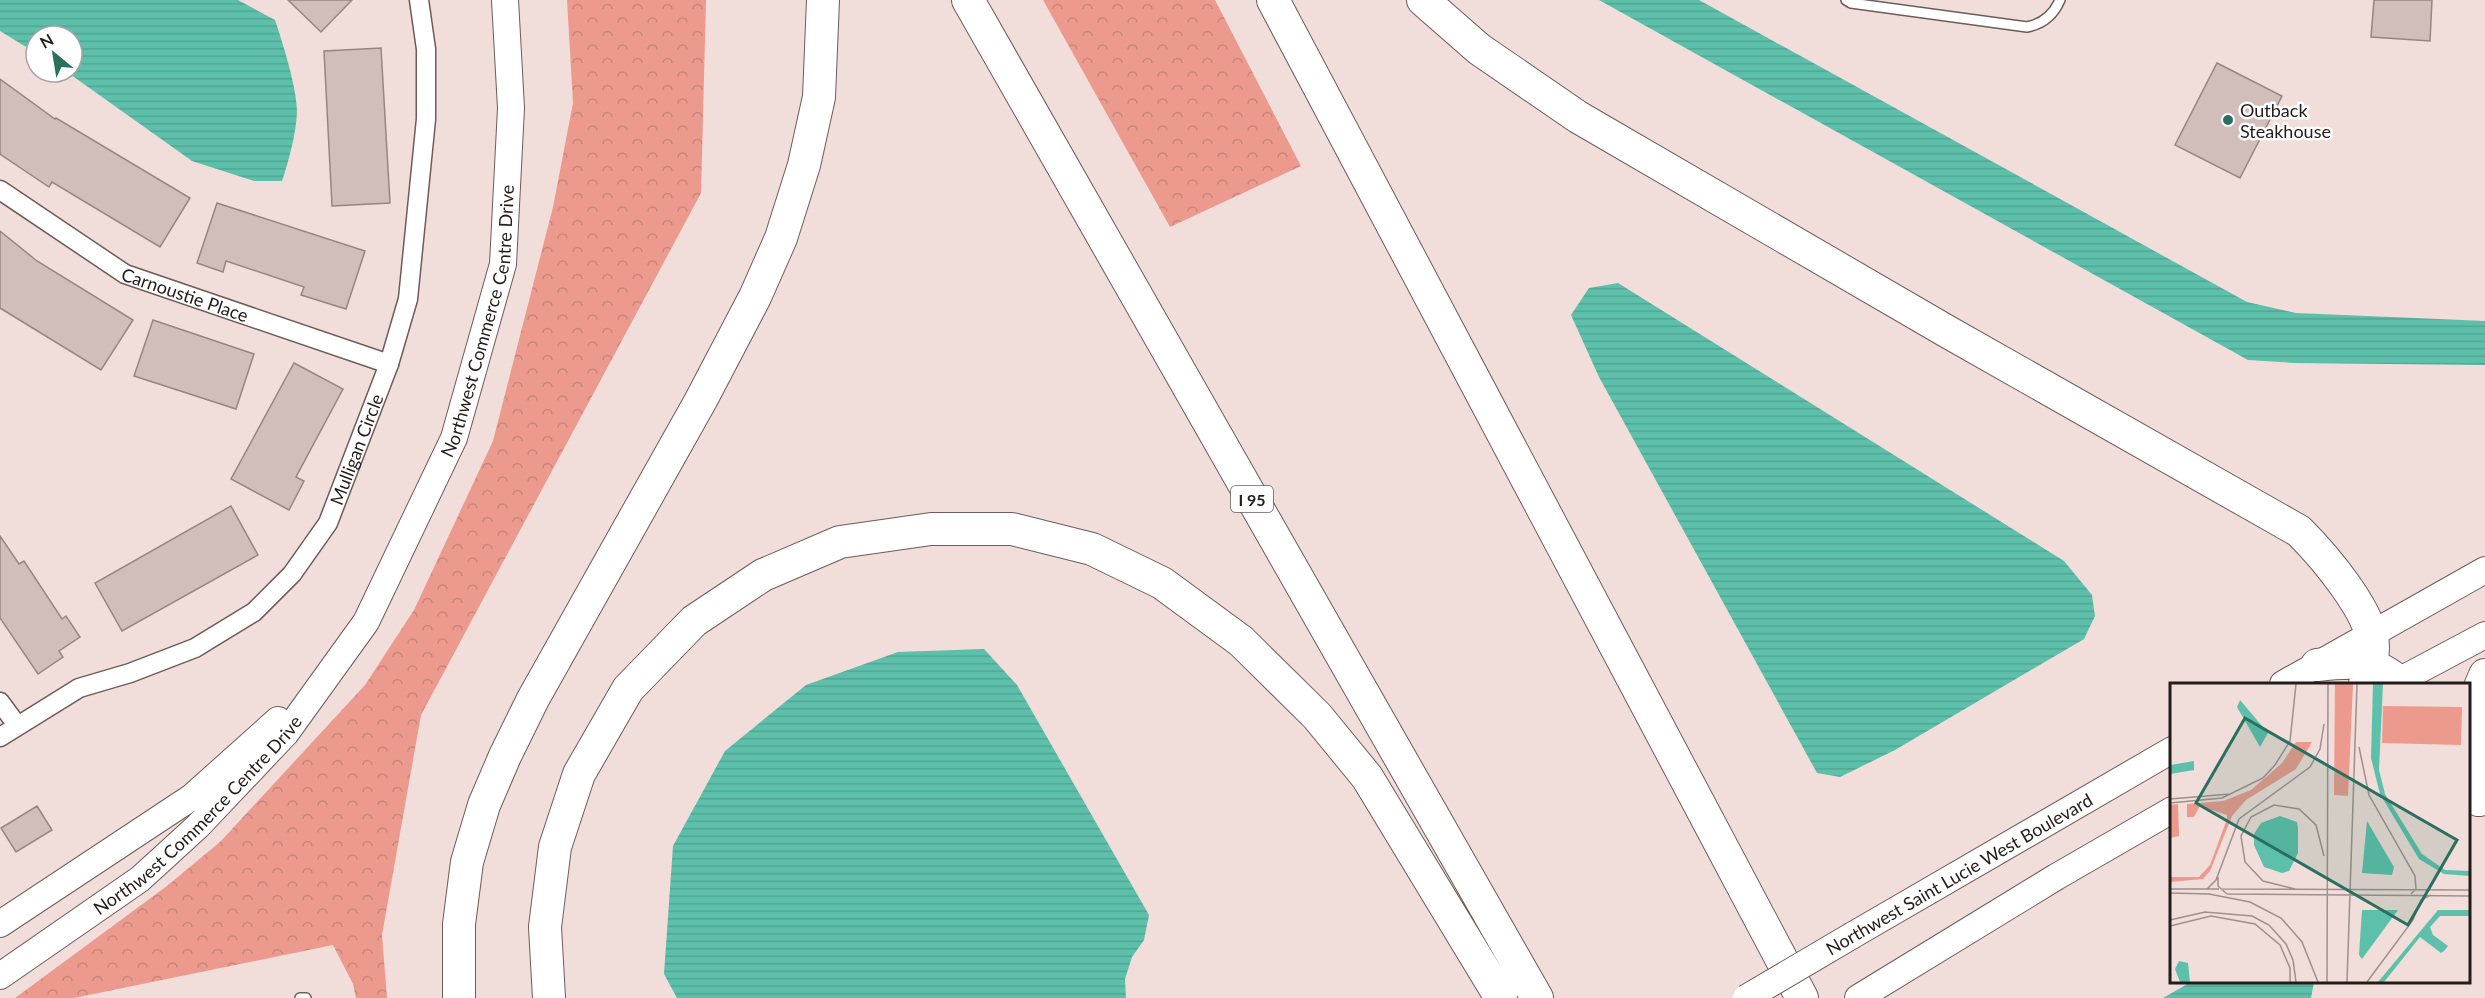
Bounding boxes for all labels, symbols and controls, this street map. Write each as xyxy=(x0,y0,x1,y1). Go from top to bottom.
north arrow xyxy=(24,24,84,84)
text: N xyxy=(36,29,56,52)
place label: Outback Steakhouse xyxy=(2240,99,2331,142)
marker: Outback Steakhouse xyxy=(2221,113,2235,127)
street label: Northwest Commerce Centre Drive xyxy=(436,184,518,461)
street label: Carnoustie Place xyxy=(119,263,251,326)
street label: Mulligan Circle xyxy=(325,391,388,508)
road number: I 95 xyxy=(1231,486,1273,512)
inset map xyxy=(2170,683,2470,983)
street label: Northwest Commerce Centre Drive xyxy=(89,711,306,919)
street label: Northwest Saint Lucie West Boulevard xyxy=(1822,788,2096,960)

